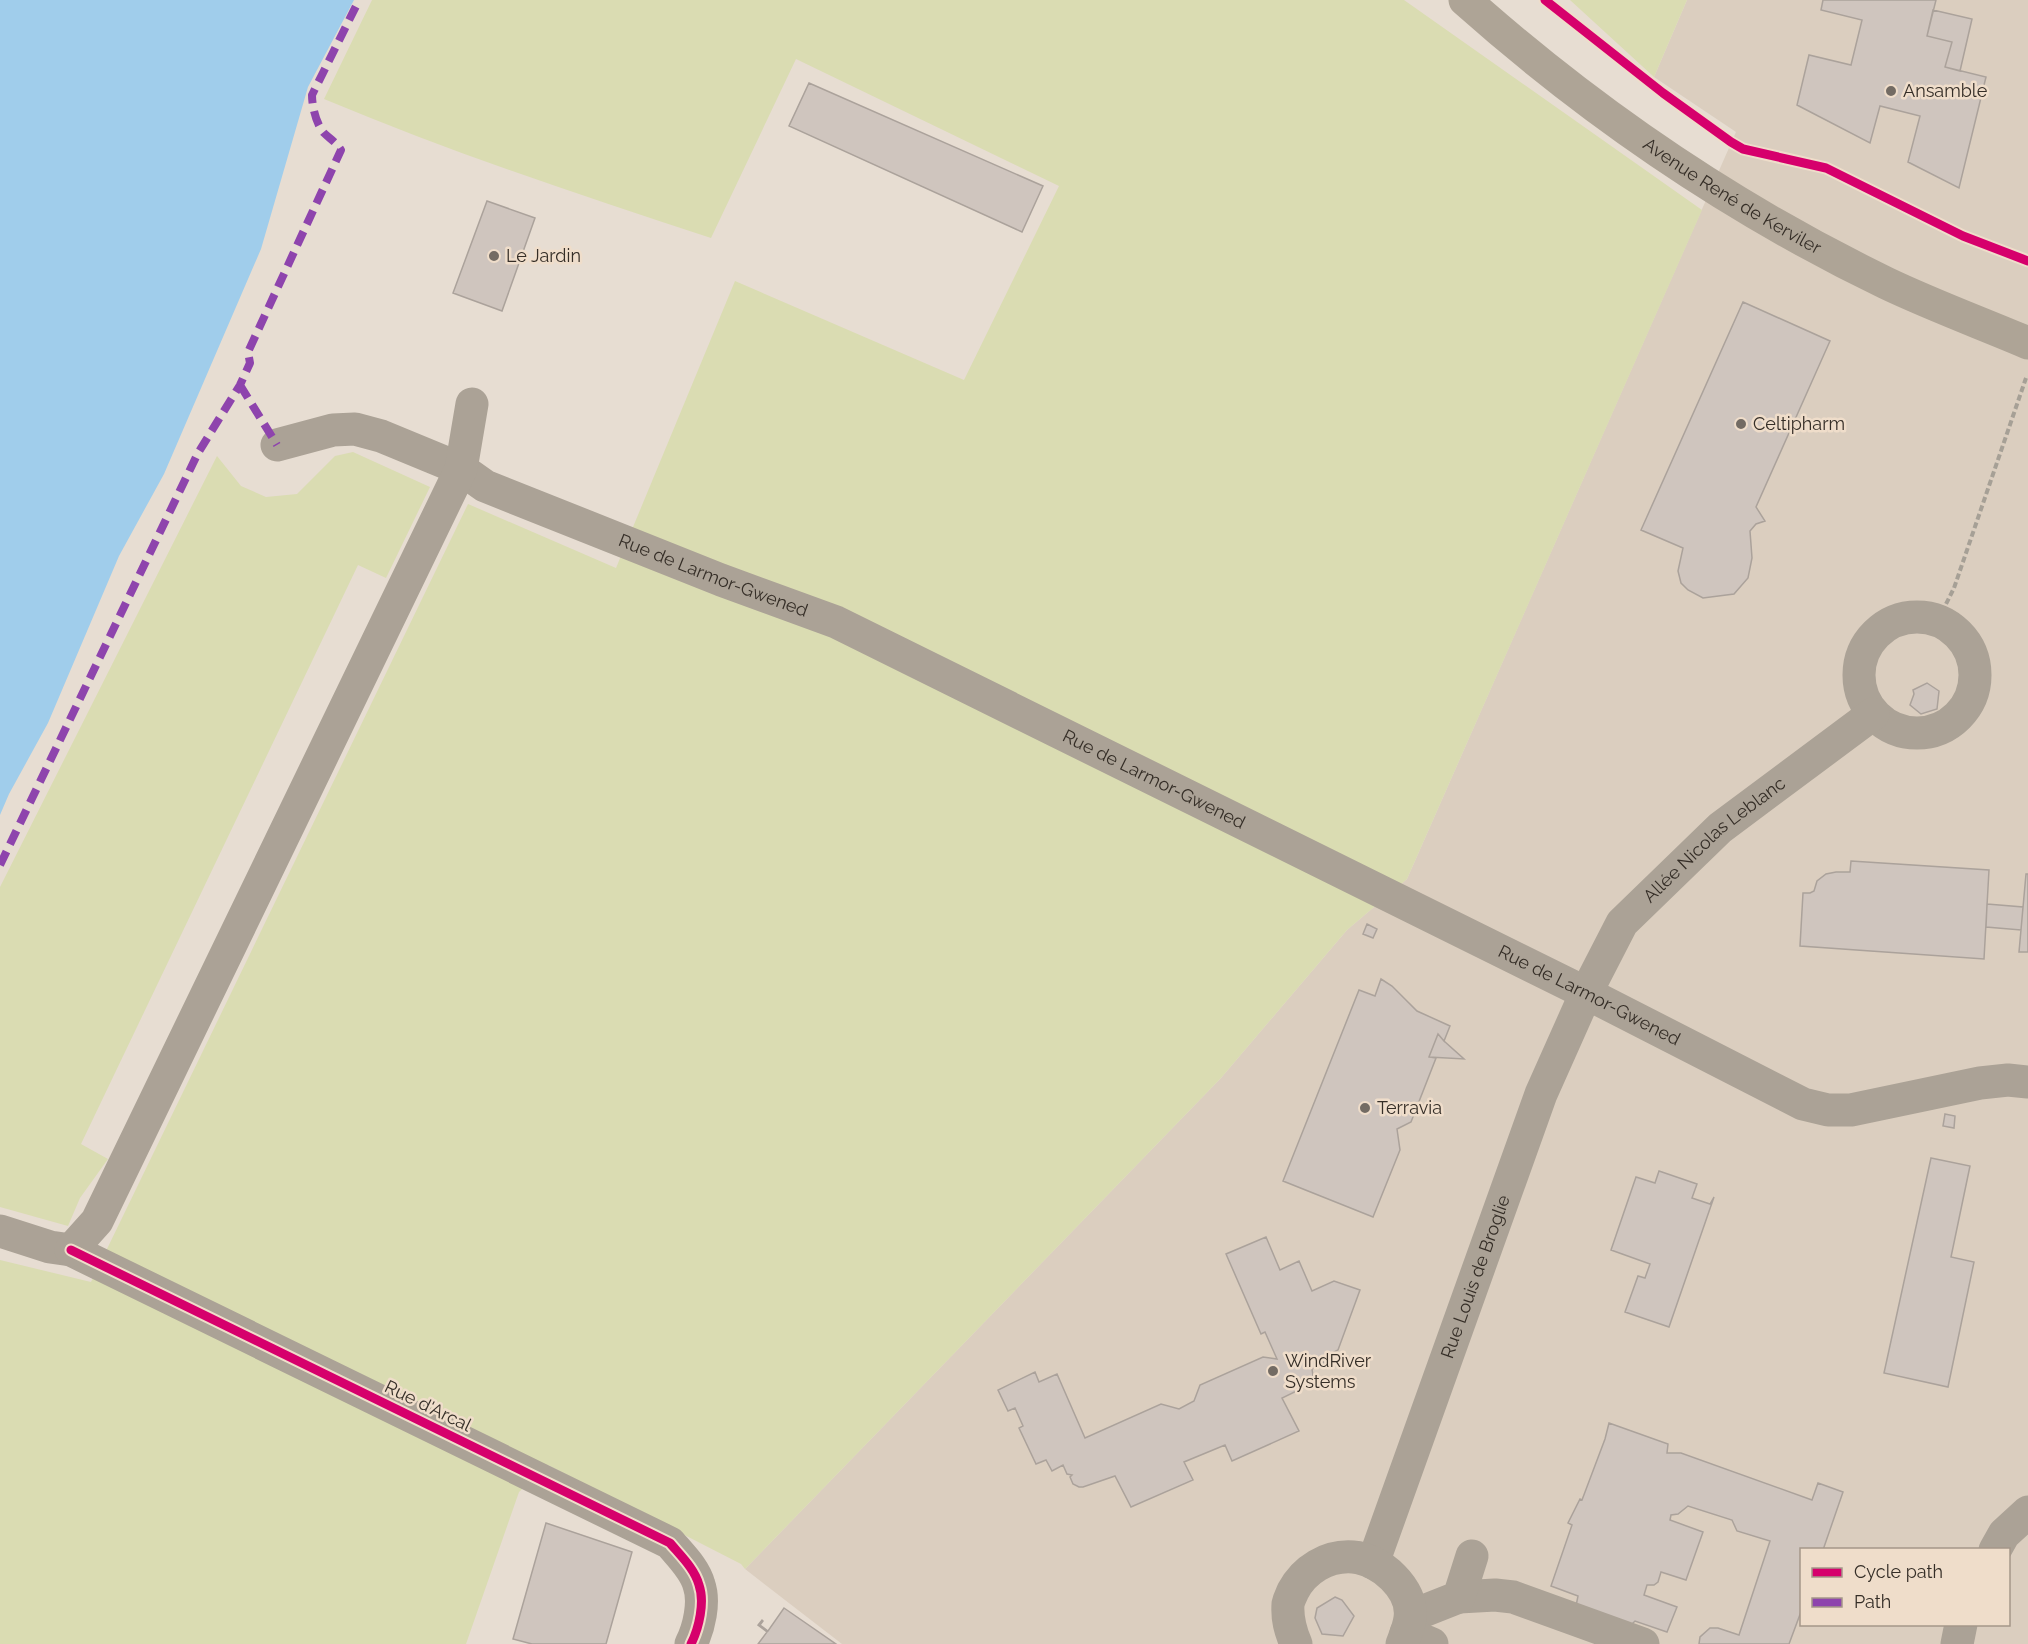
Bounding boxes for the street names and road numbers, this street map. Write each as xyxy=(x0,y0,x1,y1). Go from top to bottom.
street label: Avenue René de Kerviler xyxy=(1639,133,1826,258)
street label: Rue de Larmor-Gwened xyxy=(616,529,811,621)
street label: Rue de Larmor-Gwened xyxy=(1059,725,1249,833)
street label: Allée Nicolas Leblanc xyxy=(1639,772,1789,907)
street label: Rue de Larmor-Gwened xyxy=(1495,940,1684,1049)
street label: Rue Louis de Broglie xyxy=(1436,1192,1514,1361)
street label: Rue d'Arcal xyxy=(381,1376,475,1436)

